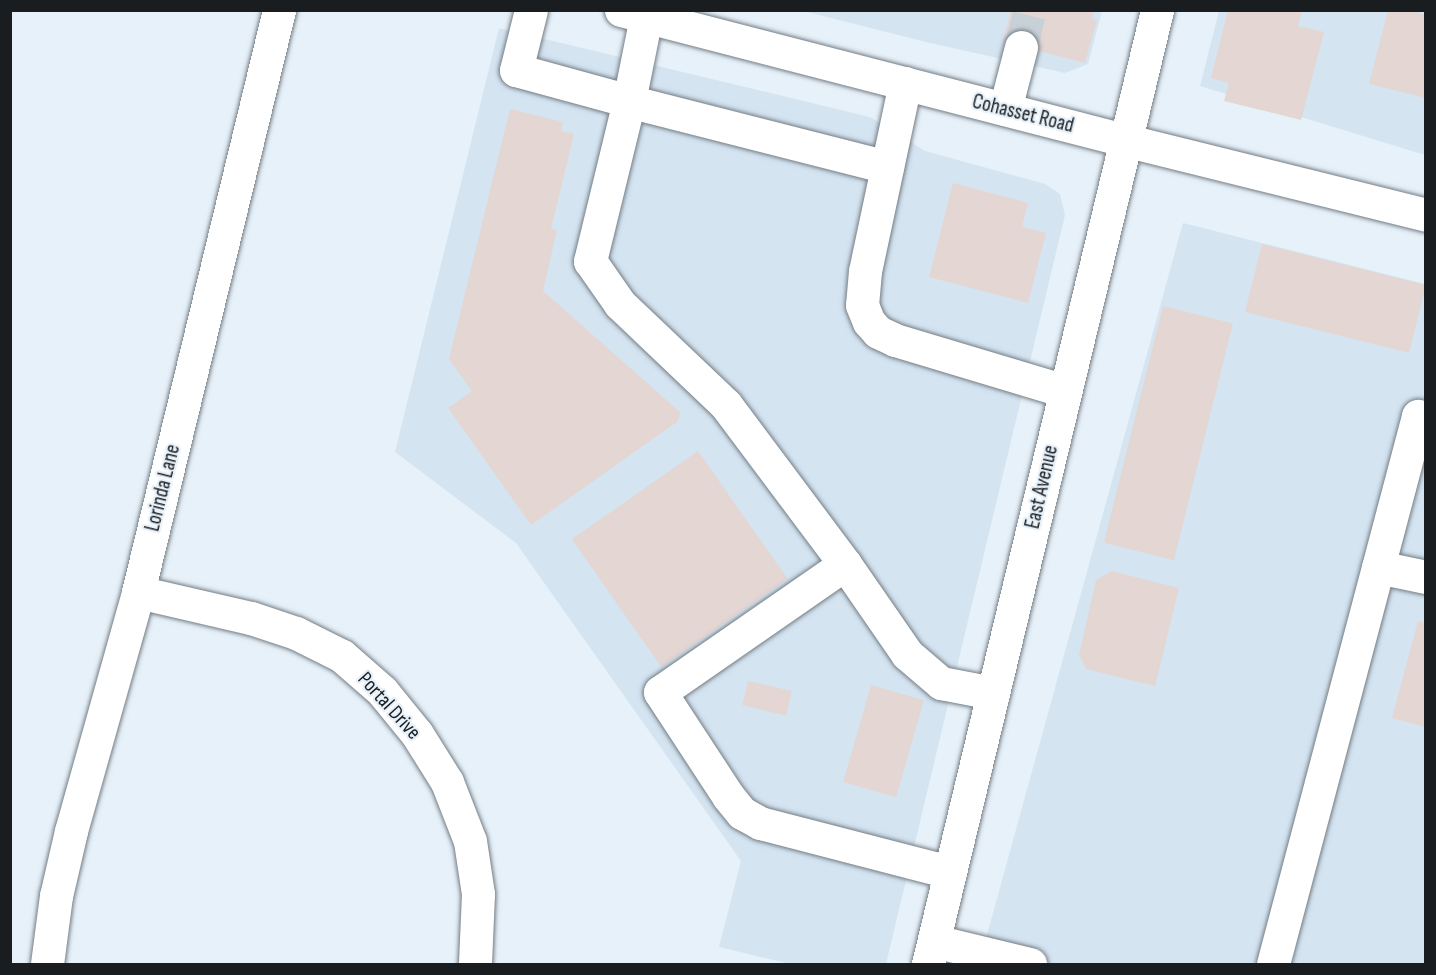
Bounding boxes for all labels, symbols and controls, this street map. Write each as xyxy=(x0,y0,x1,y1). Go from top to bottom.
street label: Cohasset Road xyxy=(970,89,1076,139)
street label: Lorinda Lane xyxy=(140,442,186,534)
street label: East Avenue xyxy=(1020,443,1064,531)
street label: Portal Drive xyxy=(352,667,426,745)

